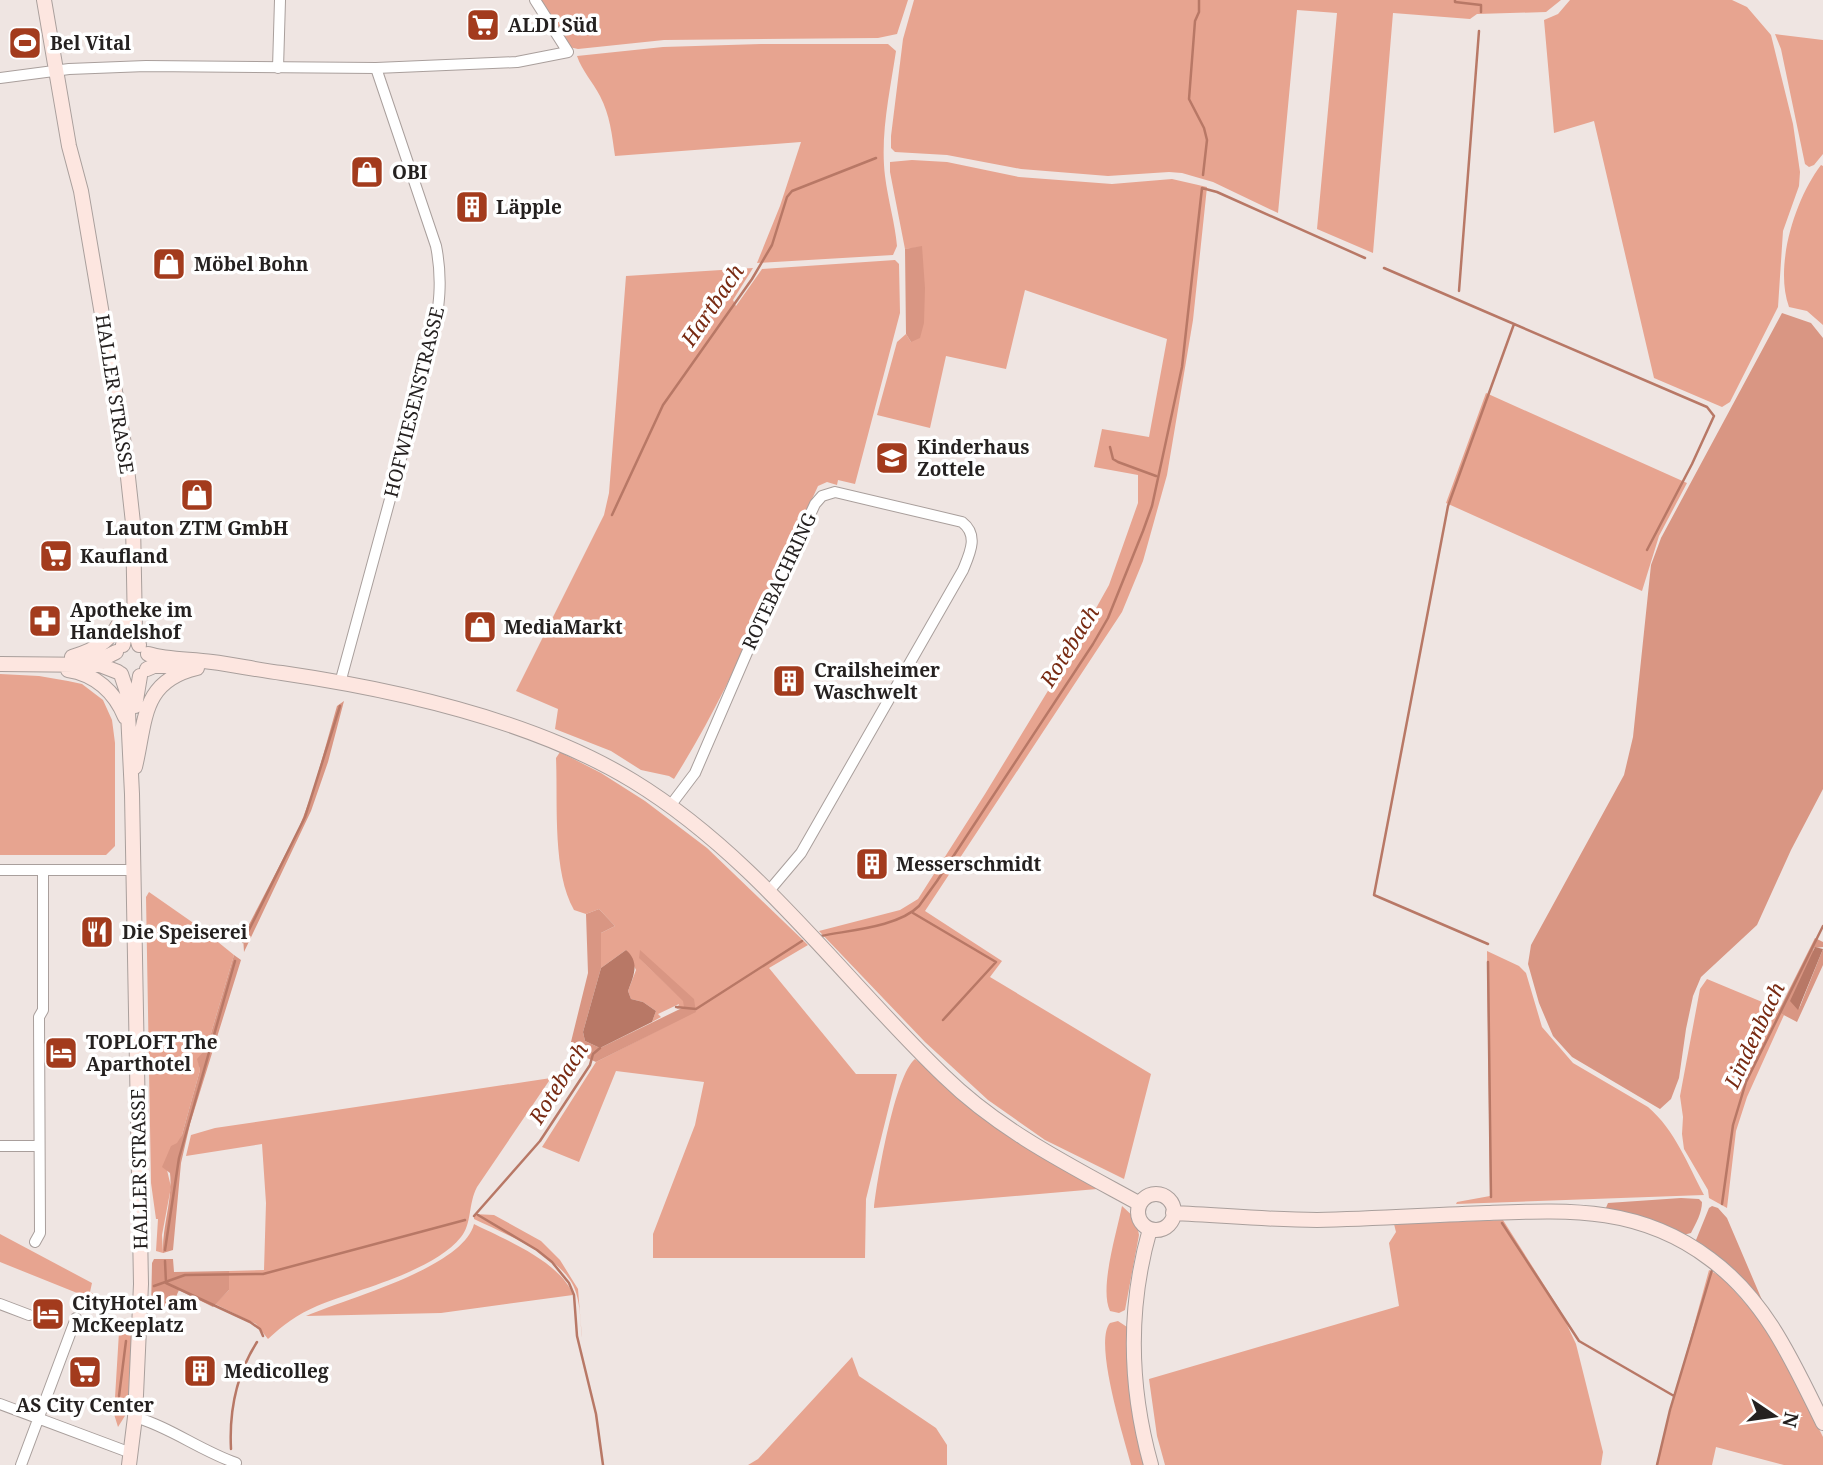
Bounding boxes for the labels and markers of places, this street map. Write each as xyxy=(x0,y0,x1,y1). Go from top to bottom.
supermarket icon: ALDI Süd xyxy=(464,6,502,44)
place label: ALDI Süd xyxy=(508,12,599,38)
sports icon: Bel Vital xyxy=(6,24,44,62)
place label: Bel Vital xyxy=(50,30,131,56)
shop icon: OBI xyxy=(348,153,386,191)
place label: OBI xyxy=(392,159,428,185)
building icon: Läpple xyxy=(453,188,491,226)
place label: Läpple xyxy=(496,194,562,220)
shop icon: Möbel Bohn xyxy=(150,245,188,283)
place label: Möbel Bohn xyxy=(194,251,309,277)
place label: Kinderhaus Zottele xyxy=(917,434,1029,482)
school or university icon: Kinderhaus Zottele xyxy=(873,439,911,477)
shop icon: Lauton ZTM GmbH xyxy=(178,476,216,514)
place label: Lauton ZTM GmbH xyxy=(106,515,289,541)
supermarket icon: Kaufland xyxy=(37,537,75,575)
place label: Kaufland xyxy=(80,543,169,569)
place label: Apotheke im Handelshof xyxy=(70,597,193,645)
pharmacy icon: Apotheke im Handelshof xyxy=(26,602,64,640)
shop icon: MediaMarkt xyxy=(461,608,499,646)
place label: MediaMarkt xyxy=(504,614,623,640)
place label: Crailsheimer Waschwelt xyxy=(814,657,940,705)
building icon: Crailsheimer Waschwelt xyxy=(770,662,808,700)
building icon: Messerschmidt xyxy=(853,845,891,883)
place label: Messerschmidt xyxy=(896,851,1042,877)
restaurant icon: Die Speiserei xyxy=(78,913,116,951)
place label: Die Speiserei xyxy=(122,919,248,945)
place label: TOPLOFT The Aparthotel xyxy=(86,1029,218,1077)
hotel icon: TOPLOFT The Aparthotel xyxy=(42,1034,80,1072)
place label: CityHotel am McKeeplatz xyxy=(72,1290,198,1338)
hotel icon: CityHotel am McKeeplatz xyxy=(29,1295,67,1333)
building icon: Medicolleg xyxy=(181,1352,219,1390)
supermarket icon: AS City Center xyxy=(66,1353,104,1391)
place label: Medicolleg xyxy=(224,1358,329,1384)
place label: AS City Center xyxy=(16,1392,154,1418)

